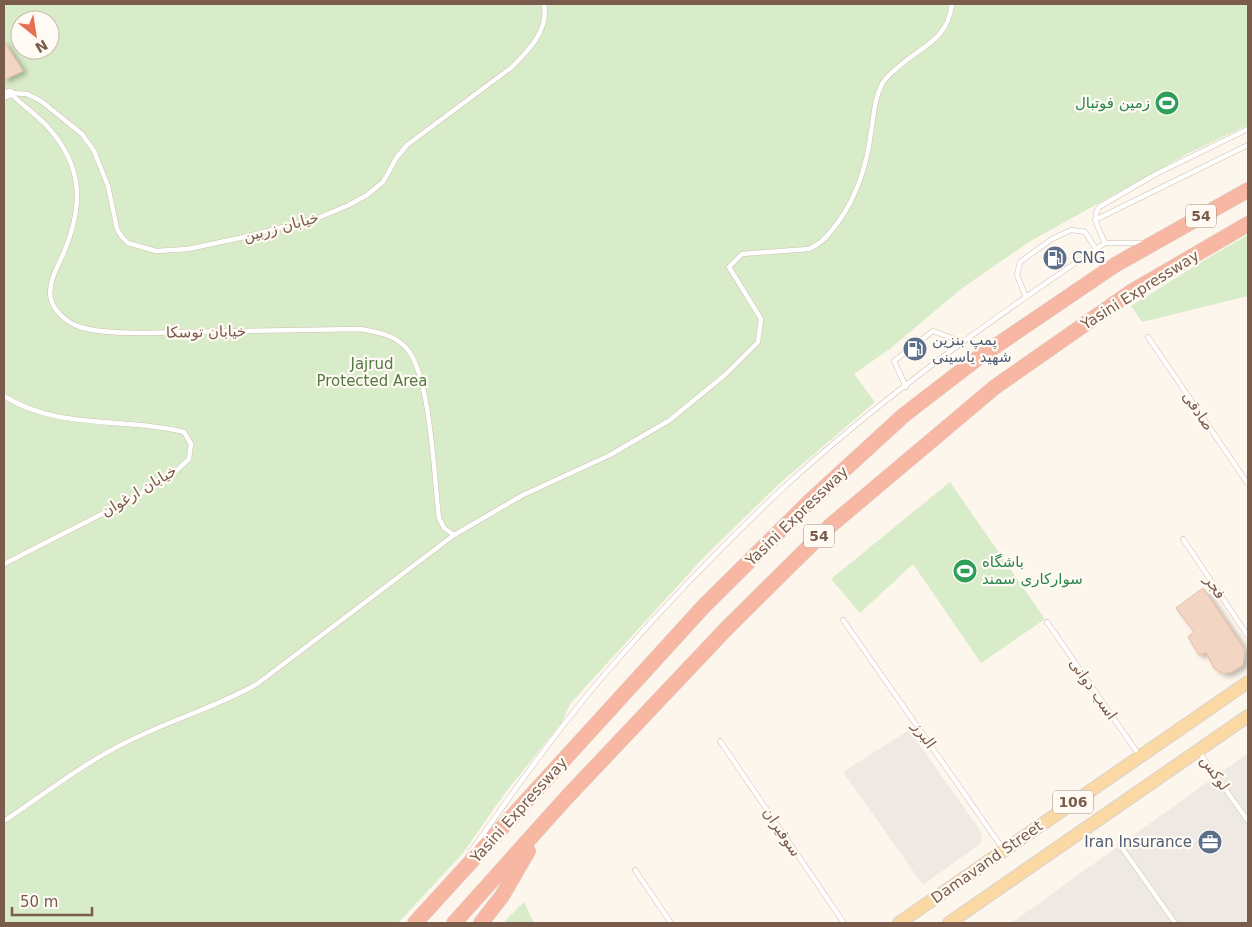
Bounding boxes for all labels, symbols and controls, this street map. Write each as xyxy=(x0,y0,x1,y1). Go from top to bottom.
north arrow xyxy=(10,10,60,60)
text: N xyxy=(32,36,51,56)
sports icon: زمین فوتبال xyxy=(1154,90,1180,116)
place label: زمین فوتبال xyxy=(1075,94,1150,112)
road number: 54 xyxy=(1186,205,1216,228)
street label: خیابان زربین xyxy=(241,208,321,246)
fuel station icon: CNG xyxy=(1042,245,1068,271)
street label: Yasini Expressway xyxy=(1077,246,1202,334)
place label: CNG xyxy=(1072,249,1105,267)
street label: خیابان توسکا xyxy=(166,322,246,342)
place label: پمپ بنزین شهید یاسینی xyxy=(932,331,1012,366)
fuel station icon: پمپ بنزین شهید یاسینی xyxy=(902,336,928,362)
park label: Jajrud Protected Area xyxy=(316,355,428,390)
street label: صادقی xyxy=(1178,388,1218,434)
street label: خیابان ارغوان xyxy=(98,461,180,521)
street label: Yasini Expressway xyxy=(741,462,852,570)
road number: 54 xyxy=(804,524,834,548)
place label: باشگاه سوارکاری سمند xyxy=(982,553,1083,588)
sports icon: باشگاه سوارکاری سمند xyxy=(952,558,978,584)
street label: فجر xyxy=(1200,571,1229,602)
street label: اسب دوانی xyxy=(1065,655,1121,723)
street label: البرز xyxy=(908,717,940,752)
street label: لوکس xyxy=(1197,752,1233,794)
street label: Yasini Expressway xyxy=(466,753,571,867)
road number: 106 xyxy=(1053,790,1093,814)
street label: سوفیران xyxy=(759,804,805,860)
street label: Damavand Street xyxy=(928,817,1046,907)
office icon: Iran Insurance xyxy=(1197,829,1223,855)
place label: Iran Insurance xyxy=(1084,833,1192,851)
scale bar xyxy=(12,884,92,916)
text: 50 m xyxy=(20,893,58,911)

